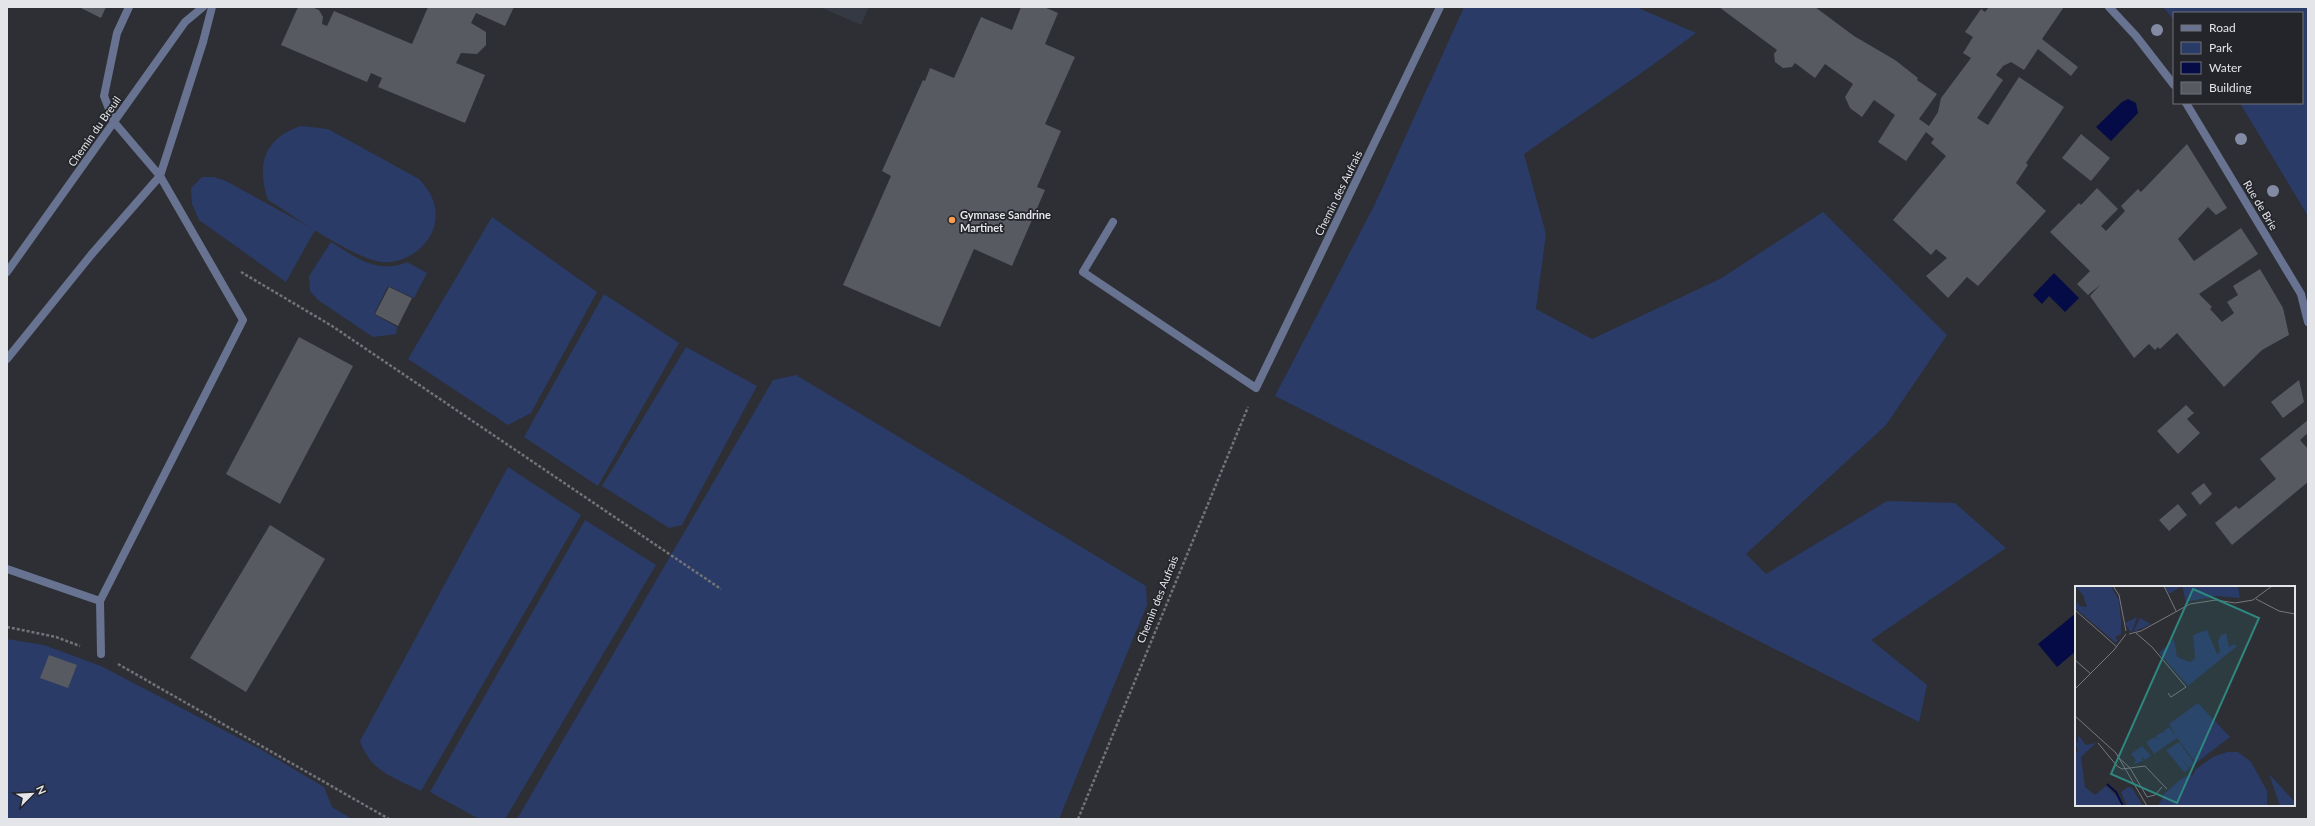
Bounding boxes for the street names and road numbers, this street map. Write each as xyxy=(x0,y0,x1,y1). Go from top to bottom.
street label: Chemin du Breuil xyxy=(65,93,123,169)
street label: Chemin des Aufrais xyxy=(1312,148,1364,238)
street label: Rue de Brie xyxy=(2241,178,2281,232)
street label: Chemin des Aufrais xyxy=(1134,553,1181,645)

